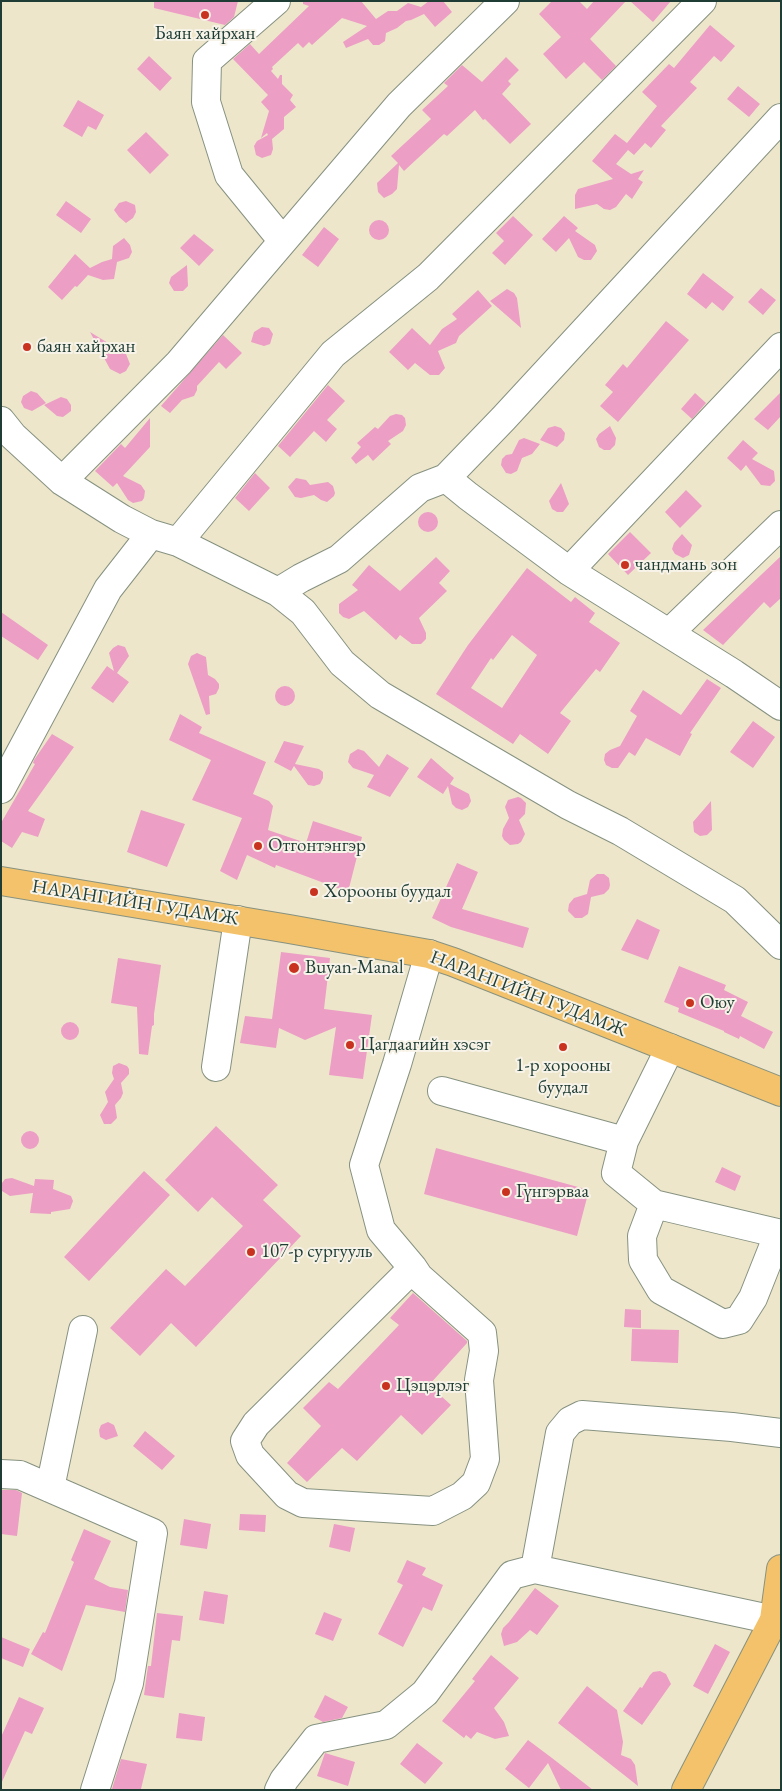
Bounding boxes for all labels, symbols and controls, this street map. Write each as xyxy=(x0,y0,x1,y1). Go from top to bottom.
marker: Баян хайрхан xyxy=(199,9,211,21)
place label: Баян хайрхан xyxy=(155,23,255,45)
place label: баян хайрхан xyxy=(37,336,135,358)
marker: баян хайрхан xyxy=(21,341,33,353)
place label: чандмань зон xyxy=(635,554,737,576)
marker: чандмань зон xyxy=(619,559,631,571)
place label: Отгонтэнгэр xyxy=(268,835,366,857)
marker: Отгонтэнгэр xyxy=(252,840,264,852)
street label: НАРАНГИЙН ГУДАМЖ xyxy=(30,875,240,931)
place label: Хорооны буудал xyxy=(324,881,451,903)
marker: Хорооны буудал xyxy=(308,886,320,898)
street label: НАРАНГИЙН ГУДАМЖ xyxy=(427,946,629,1042)
place label: Buyan-Manal xyxy=(305,957,404,979)
marker: Buyan-Manal xyxy=(287,961,301,975)
place label: Оюу xyxy=(700,992,735,1014)
marker: Оюу xyxy=(684,997,696,1009)
place label: Цагдаагийн хэсэг xyxy=(360,1034,491,1056)
marker: Цагдаагийн хэсэг xyxy=(344,1039,356,1051)
marker: 1-р хорооны буудал xyxy=(557,1041,569,1053)
place label: 1-р хорооны буудал xyxy=(515,1055,611,1099)
place label: Гүнгэрваа xyxy=(516,1181,589,1203)
marker: Гүнгэрваа xyxy=(500,1186,512,1198)
place label: 107-р сургууль xyxy=(261,1241,372,1263)
marker: 107-р сургууль xyxy=(245,1246,257,1258)
place label: Цэцэрлэг xyxy=(396,1375,469,1397)
marker: Цэцэрлэг xyxy=(380,1380,392,1392)

